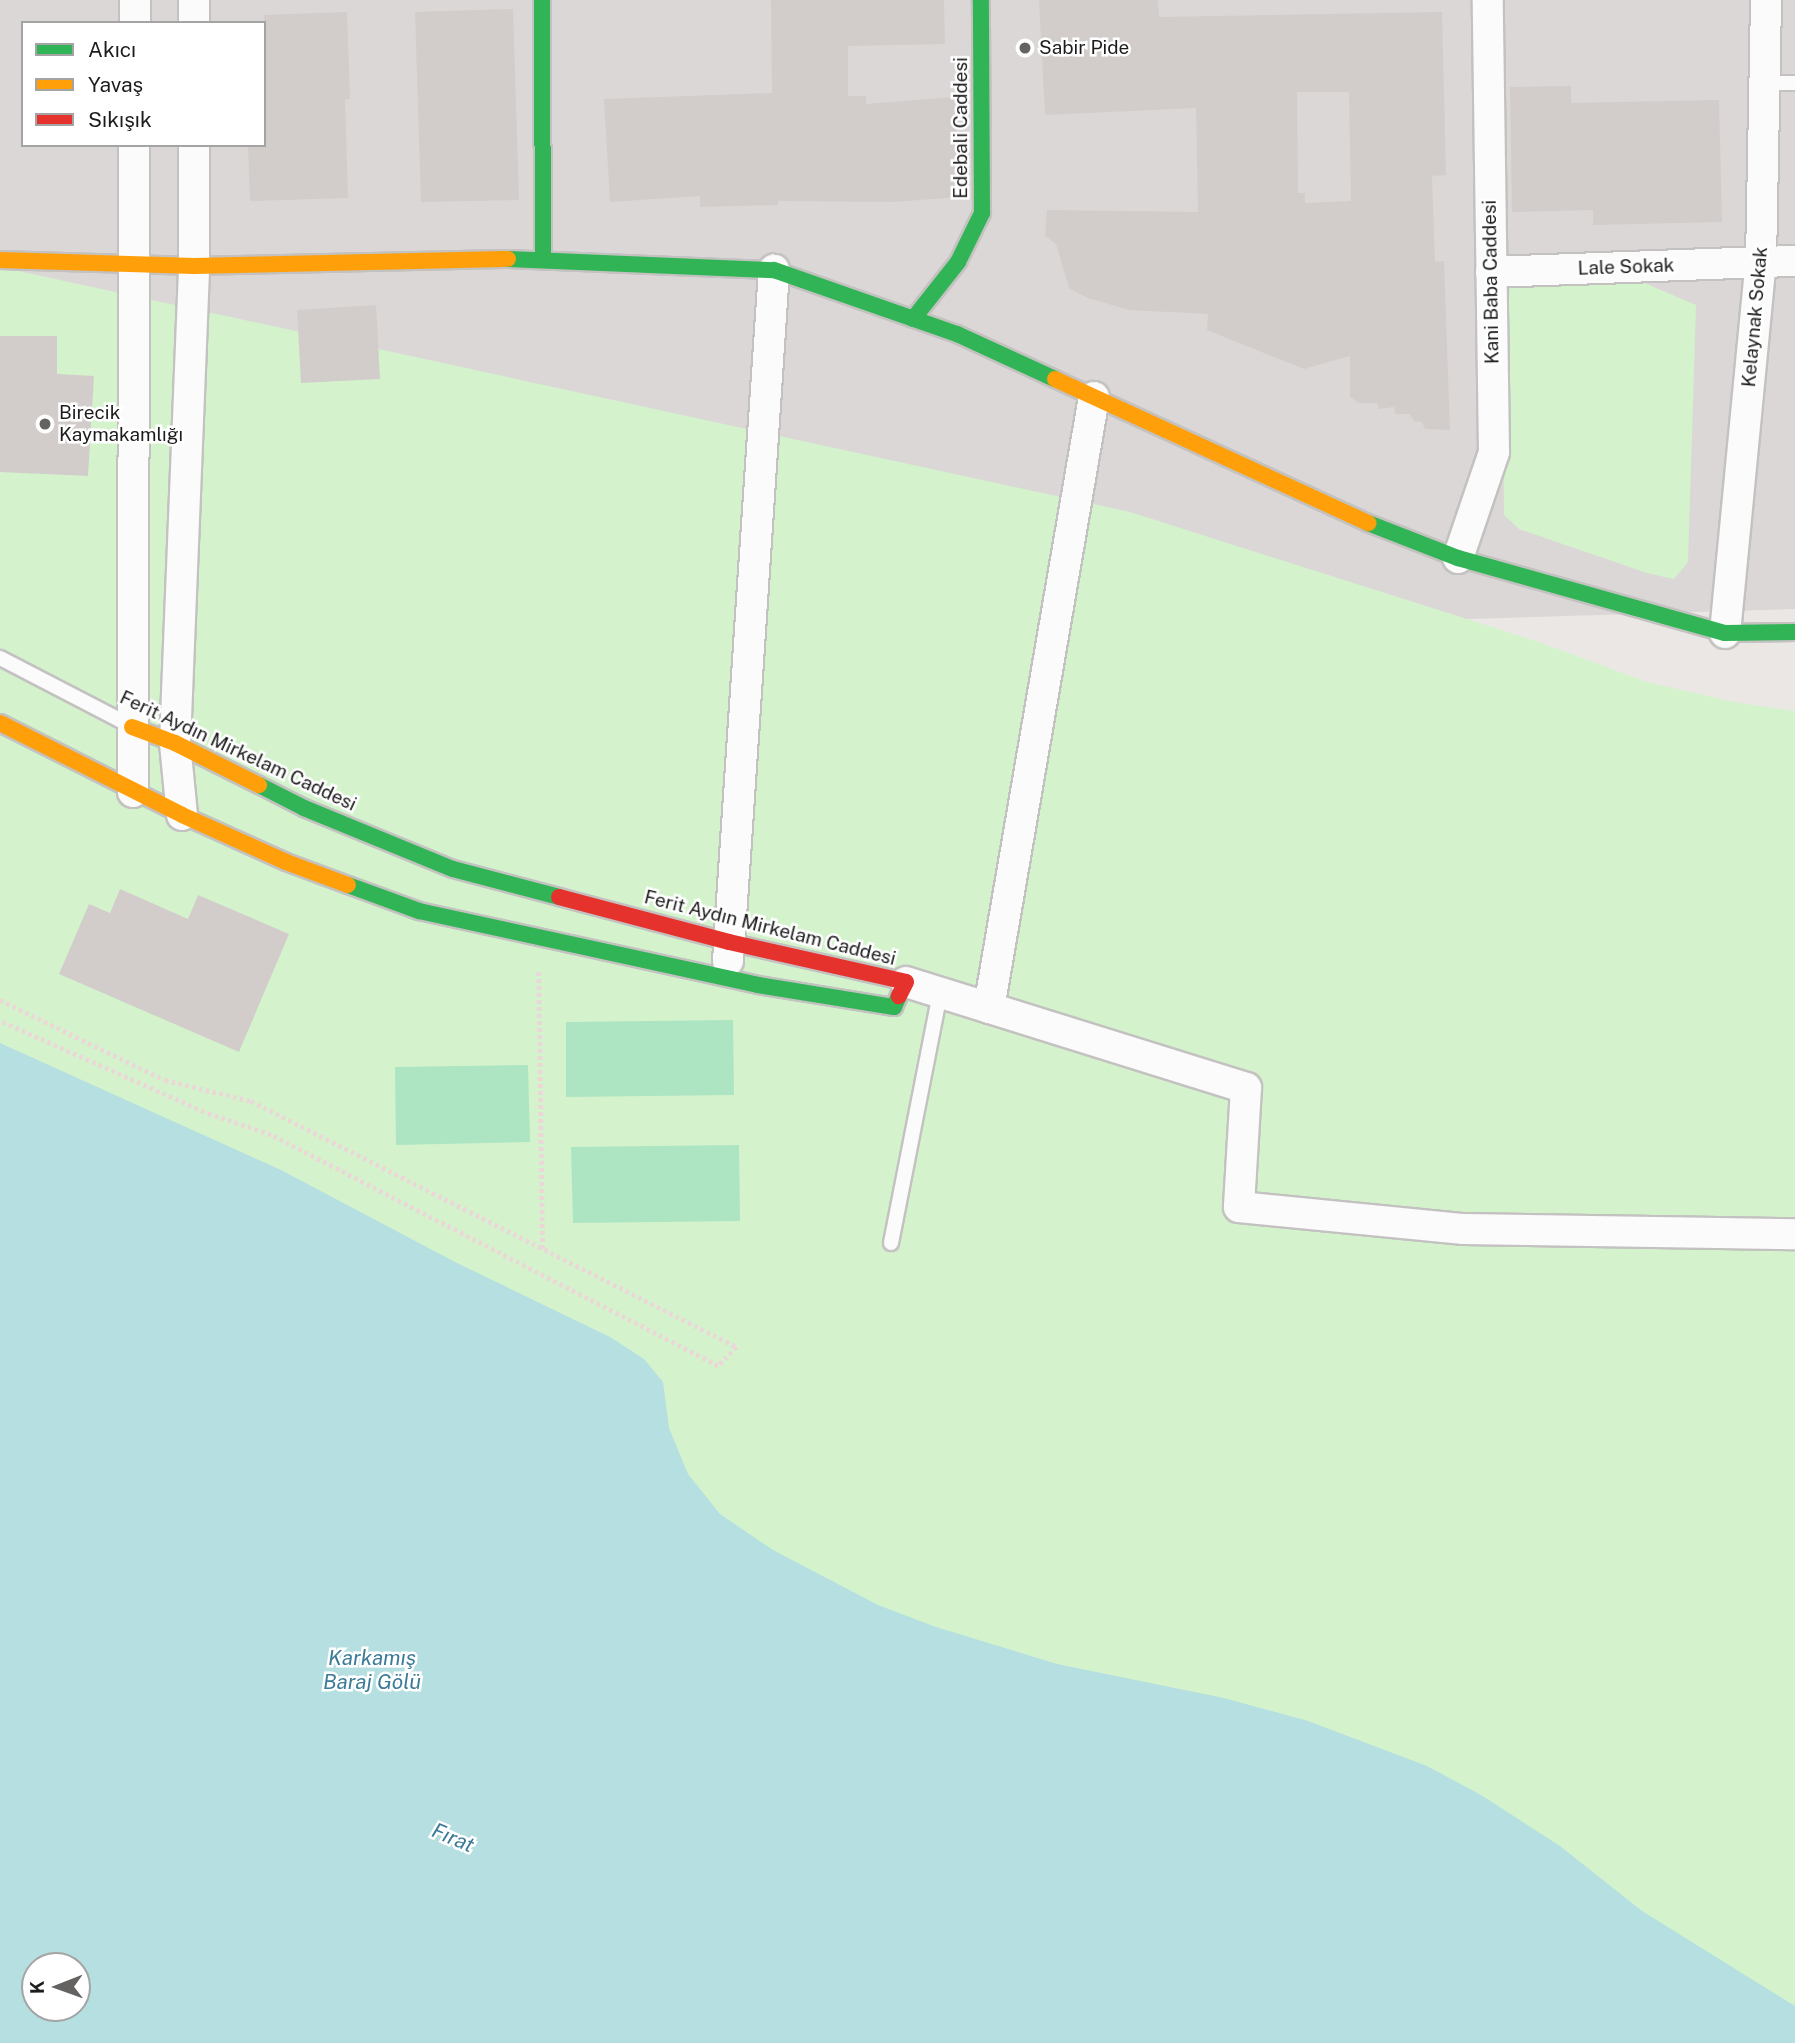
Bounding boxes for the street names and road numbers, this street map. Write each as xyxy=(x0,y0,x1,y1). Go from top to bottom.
street label: Edebali Caddesi xyxy=(950,57,972,199)
street label: Kani Baba Caddesi xyxy=(1478,200,1504,364)
street label: Kelaynak Sokak xyxy=(1737,246,1773,388)
street label: Lale Sokak xyxy=(1577,254,1675,280)
street label: Ferit Aydın Mirkelam Caddesi xyxy=(116,686,360,816)
street label: Ferit Aydın Mirkelam Caddesi xyxy=(642,886,898,970)

